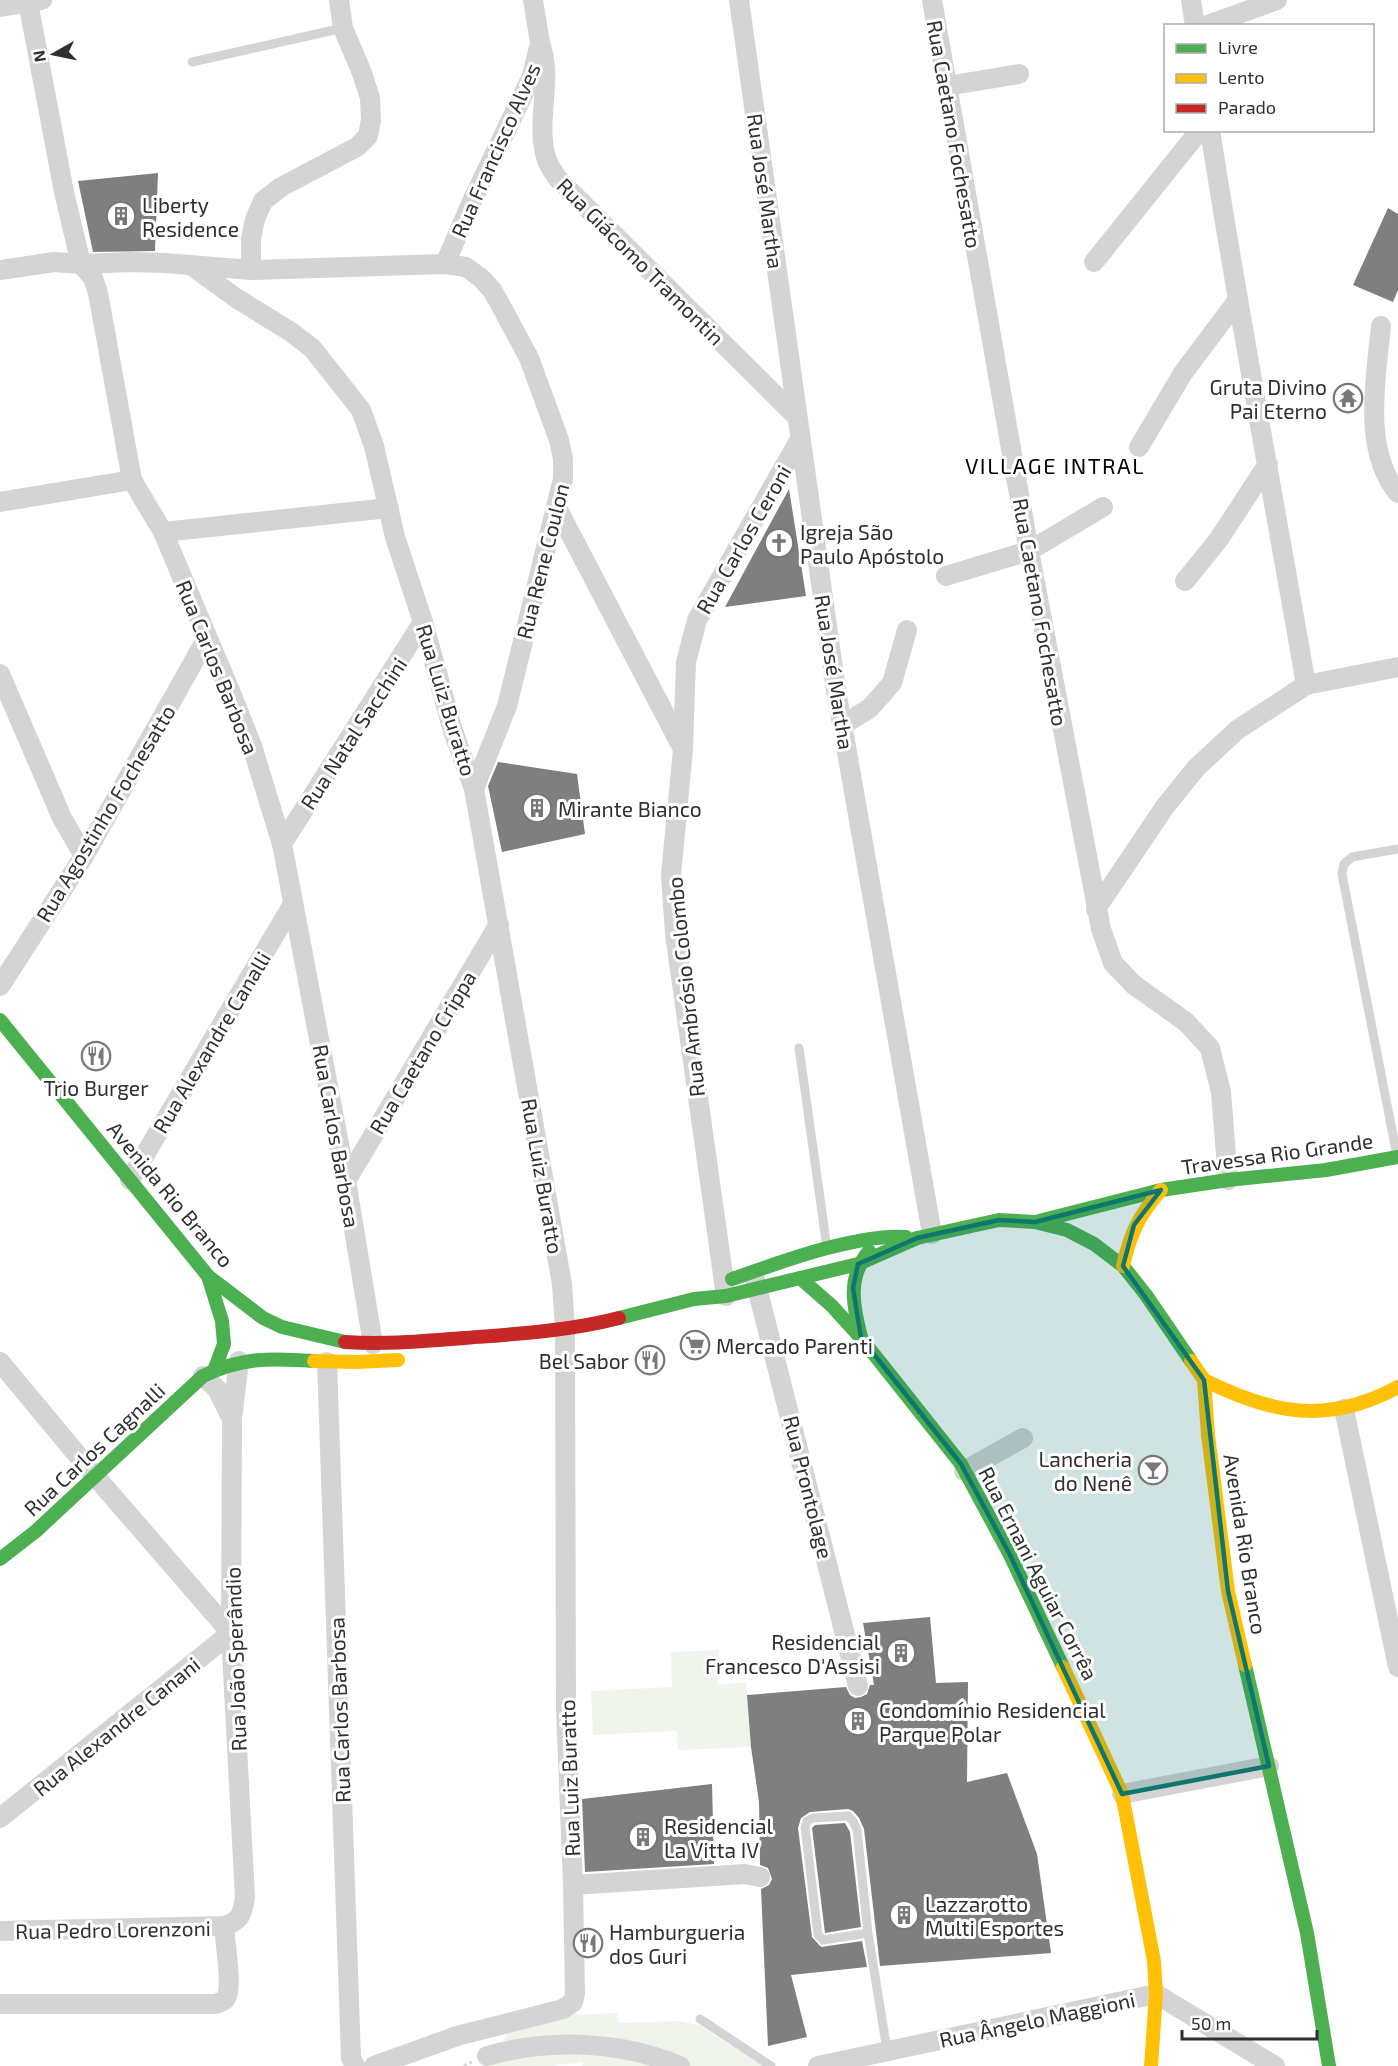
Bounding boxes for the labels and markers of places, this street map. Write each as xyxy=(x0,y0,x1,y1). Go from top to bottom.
place label: Liberty Residence xyxy=(142,192,239,241)
building icon: Liberty Residence xyxy=(105,200,137,232)
place label: Gruta Divino Pai Eterno xyxy=(1210,374,1327,423)
temple icon: Gruta Divino Pai Eterno xyxy=(1332,382,1364,414)
place label: Igreja São Paulo Apóstolo xyxy=(800,519,944,568)
church icon: Igreja São Paulo Apóstolo xyxy=(763,527,795,559)
building icon: Mirante Bianco xyxy=(521,792,553,824)
place label: Mirante Bianco xyxy=(558,796,702,821)
restaurant icon: Trio Burger xyxy=(80,1040,112,1072)
place label: Trio Burger xyxy=(43,1075,149,1100)
supermarket icon: Mercado Parenti xyxy=(679,1329,711,1361)
place label: Mercado Parenti xyxy=(716,1333,873,1358)
restaurant icon: Bel Sabor xyxy=(634,1344,666,1376)
place label: Bel Sabor xyxy=(539,1348,630,1373)
place label: Lancheria do Nenê xyxy=(1039,1446,1132,1495)
bar icon: Lancheria do Nenê xyxy=(1137,1454,1169,1486)
place label: Residencial Francesco D'Assisi xyxy=(705,1629,881,1678)
building icon: Residencial Francesco D'Assisi xyxy=(885,1637,917,1669)
place label: Condomínio Residencial Parque Polar xyxy=(879,1697,1106,1746)
building icon: Condomínio Residencial Parque Polar xyxy=(842,1705,874,1737)
place label: Residencial La Vitta IV xyxy=(664,1813,774,1862)
building icon: Residencial La Vitta IV xyxy=(627,1821,659,1853)
place label: Lazzarotto Multi Esportes xyxy=(925,1891,1064,1940)
building icon: Lazzarotto Multi Esportes xyxy=(888,1899,920,1931)
place label: Hamburgueria dos Guri xyxy=(609,1919,745,1968)
restaurant icon: Hamburgueria dos Guri xyxy=(572,1927,604,1959)

